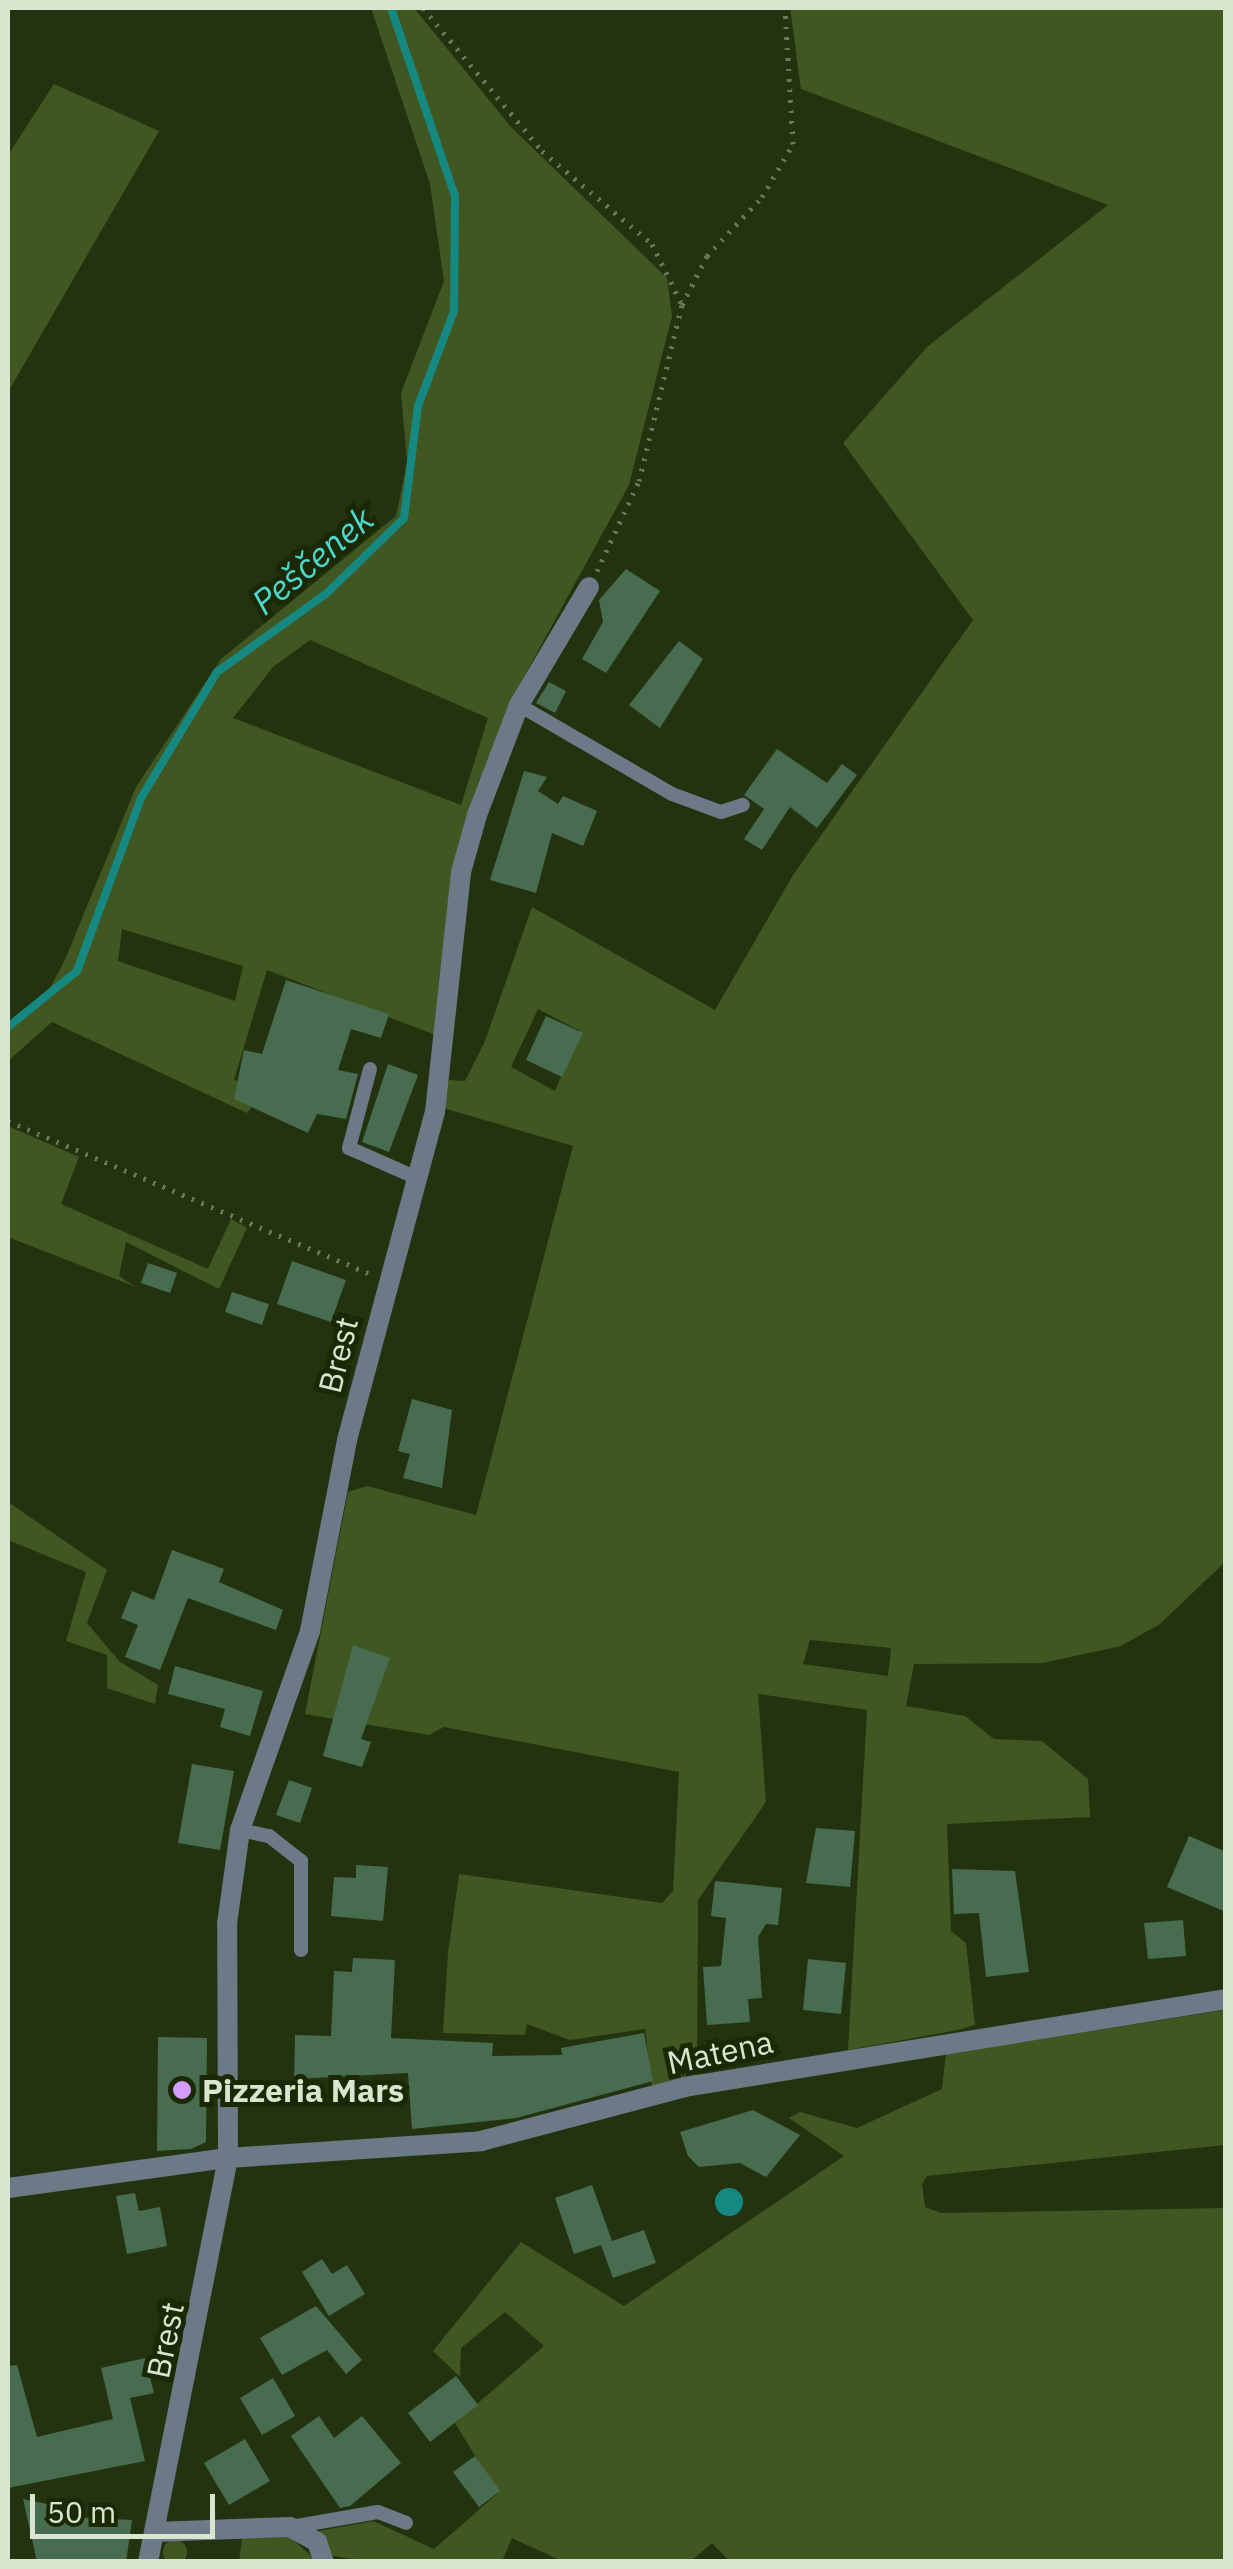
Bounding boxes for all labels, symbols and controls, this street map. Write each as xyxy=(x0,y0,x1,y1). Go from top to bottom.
water label: Peščenek xyxy=(243,497,381,623)
street label: Brest xyxy=(310,1313,366,1397)
street label: Matena xyxy=(664,2022,776,2082)
place label: Pizzeria Mars xyxy=(202,2071,404,2109)
marker: Pizzeria Mars xyxy=(171,2079,193,2101)
street label: Brest xyxy=(138,2299,192,2381)
scale bar xyxy=(35,2474,220,2536)
text: 50 m xyxy=(47,2492,116,2531)

